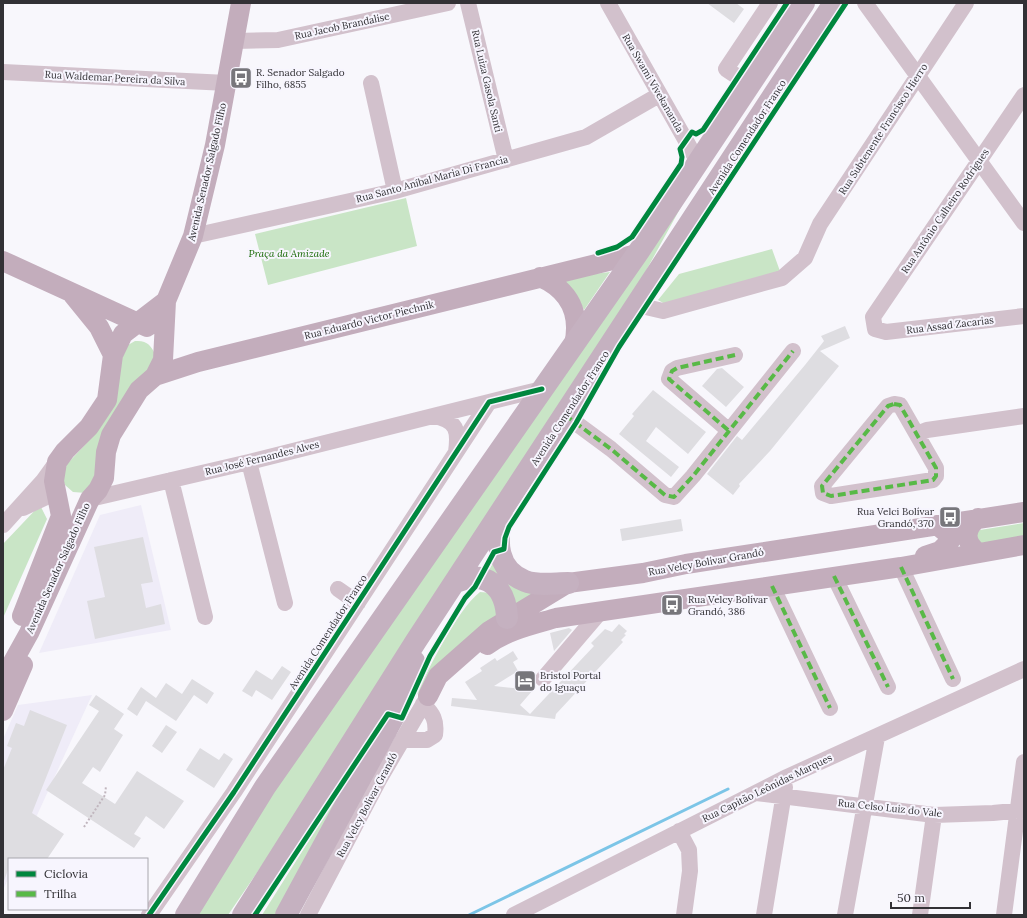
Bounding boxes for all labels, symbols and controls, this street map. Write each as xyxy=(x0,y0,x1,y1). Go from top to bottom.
street label: Rua Jacob Brandalise xyxy=(293,9,391,42)
street label: Rua Luiza Gasola Santi xyxy=(469,29,505,134)
street label: Rua Swami Vivekananda xyxy=(619,31,687,135)
street label: Rua Subtenente Francisco Hierro xyxy=(836,61,930,197)
bus stop icon: R. Senador Salgado Filho, 6855 xyxy=(228,65,254,91)
place label: R. Senador Salgado Filho, 6855 xyxy=(256,66,345,91)
street label: Rua Waldemar Pereira da Silva xyxy=(44,68,186,88)
street label: Avenida Comendador Franco xyxy=(704,77,789,198)
street label: Avenida Senador Salgado Filho xyxy=(184,101,229,243)
street label: Rua Antônio Calheiro Rodrigues xyxy=(898,146,992,276)
street label: Rua Santo Aníbal Maria Di Francia xyxy=(354,152,510,206)
park label: Praça da Amizade xyxy=(248,247,330,260)
street label: Rua Eduardo Victor Piechnik xyxy=(303,297,436,342)
street label: Rua Assad Zacarias xyxy=(906,313,995,337)
street label: Avenida Comendador Franco xyxy=(527,348,612,469)
street label: Rua José Fernandes Alves xyxy=(204,437,321,478)
street label: Avenida Senador Salgado Filho xyxy=(23,500,93,636)
bus stop icon: Rua Velci Bolívar Grandó, 370 xyxy=(937,504,963,530)
place label: Rua Velci Bolívar Grandó, 370 xyxy=(857,505,935,530)
street label: Rua Velcy Bolivar Grandó xyxy=(647,545,765,579)
street label: Avenida Comendador Franco xyxy=(285,572,370,693)
bus stop icon: Rua Velcy Bolívar Grandó, 386 xyxy=(659,592,685,618)
place label: Rua Velcy Bolívar Grandó, 386 xyxy=(688,593,768,618)
hotel icon: Bristol Portal do Iguaçu xyxy=(512,668,538,694)
place label: Bristol Portal do Iguaçu xyxy=(540,669,601,694)
street label: Rua Velcy Bolivar Grandó xyxy=(334,750,400,860)
street label: Rua Capitão Leônidas Marques xyxy=(700,751,835,825)
street label: Rua Celso Luiz do Vale xyxy=(837,796,943,820)
legend xyxy=(8,858,148,910)
text: Ciclovia xyxy=(44,866,88,881)
scale bar xyxy=(891,884,970,910)
text: Trilha xyxy=(44,886,77,901)
text: 50 m xyxy=(897,890,925,905)

